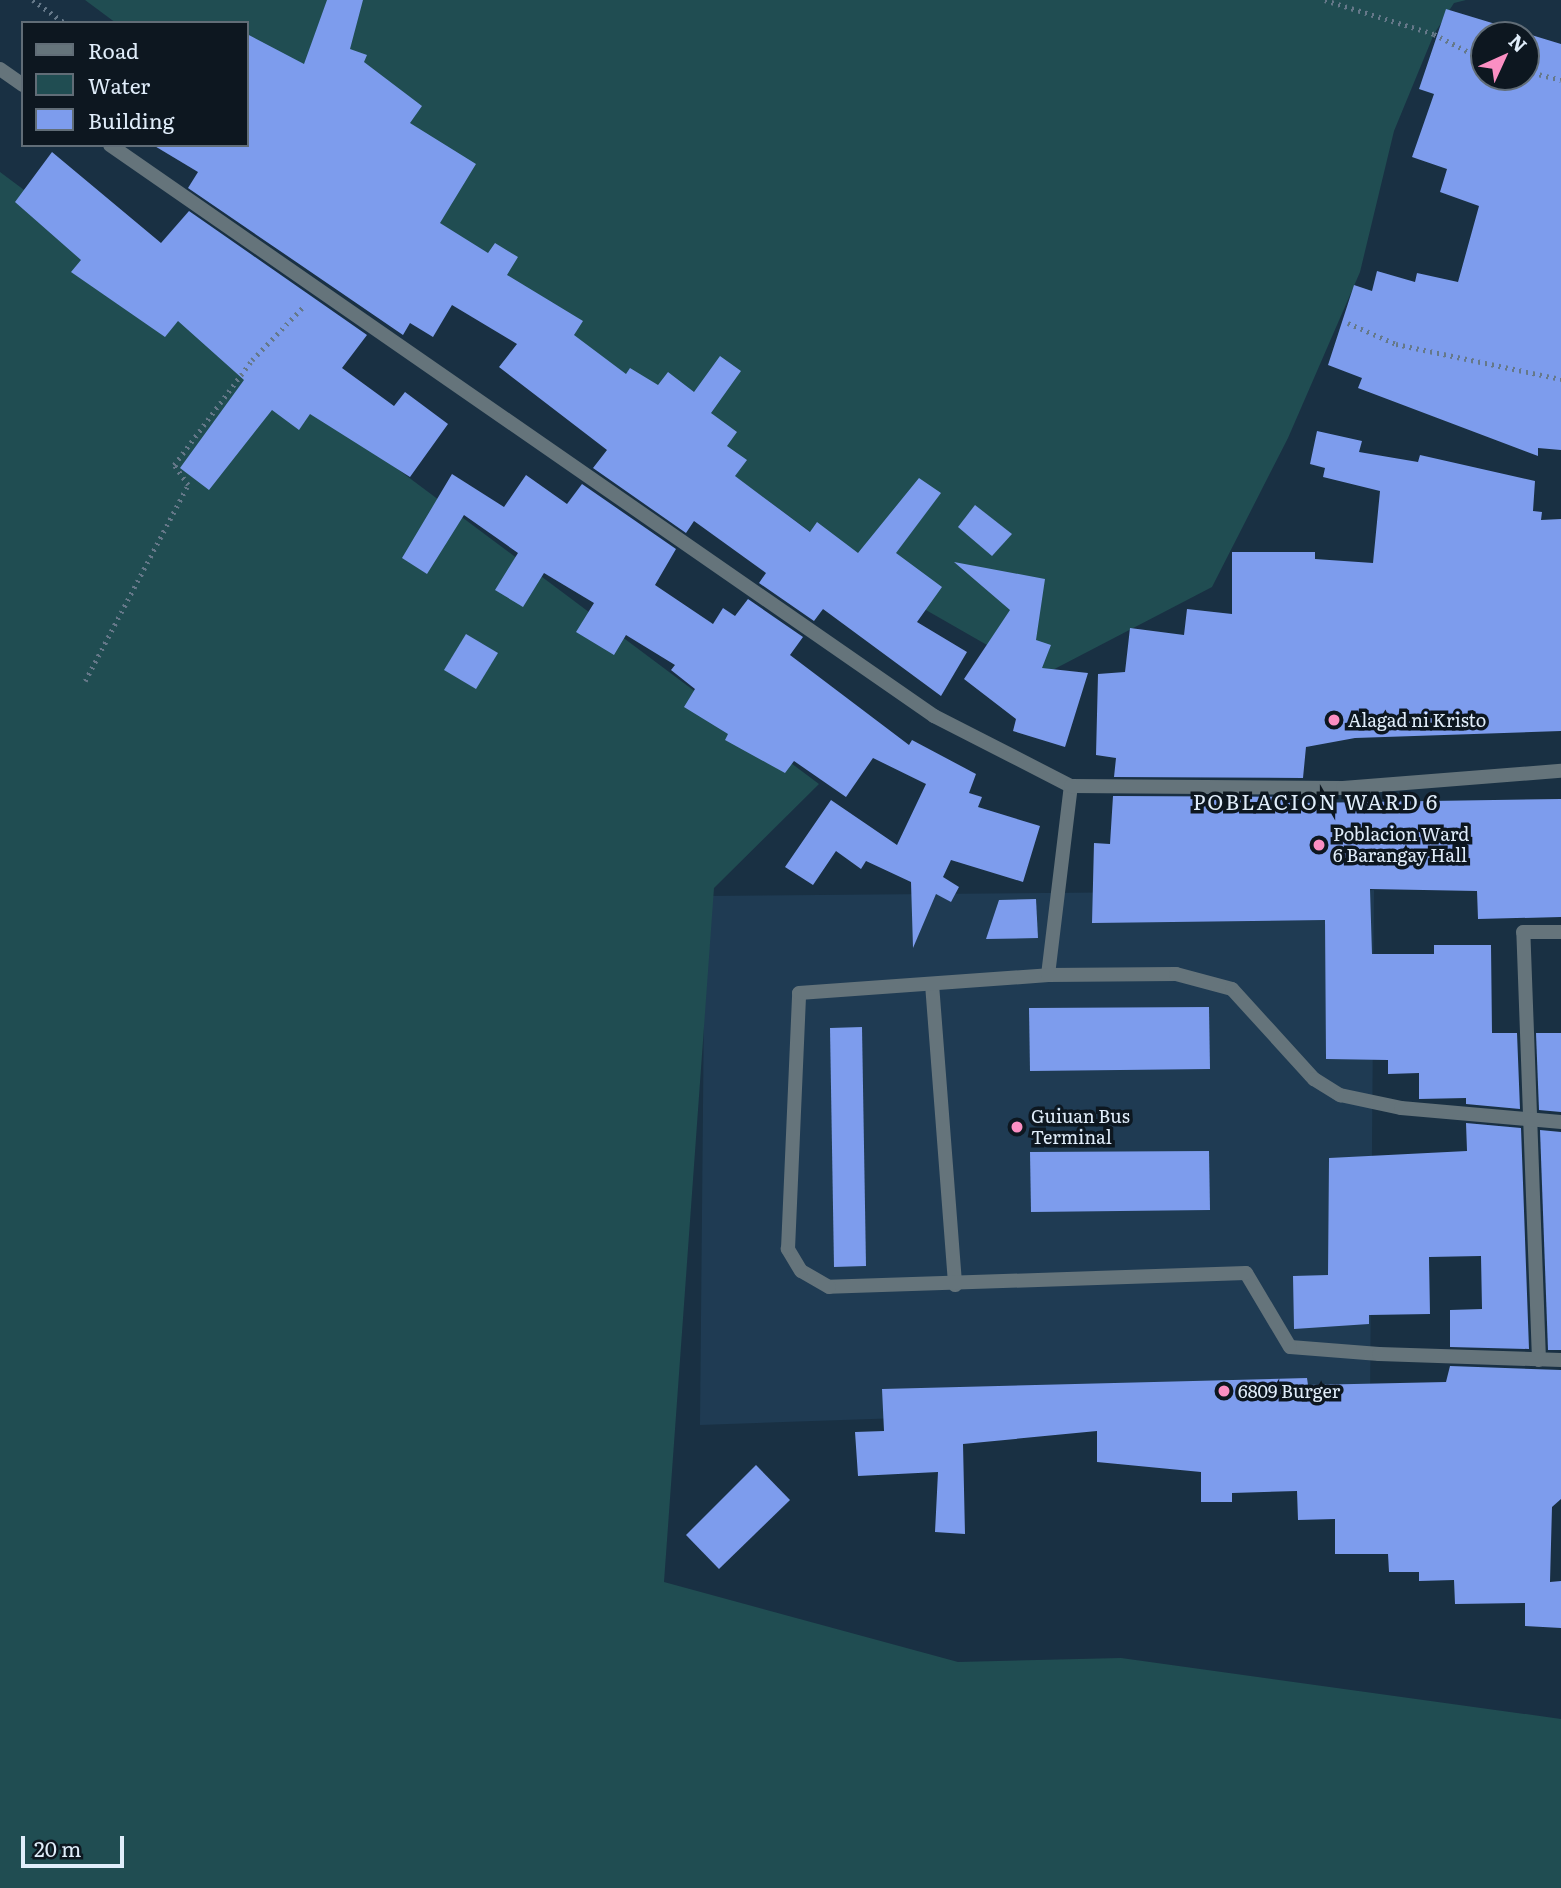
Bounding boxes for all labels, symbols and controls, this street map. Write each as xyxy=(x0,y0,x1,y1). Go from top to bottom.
legend xyxy=(21,21,248,147)
north arrow xyxy=(1470,21,1540,91)
text: N xyxy=(1503,27,1534,58)
text: Road xyxy=(88,34,139,65)
text: Water xyxy=(88,69,150,100)
text: Building xyxy=(88,104,174,135)
place label: Alagad ni Kristo xyxy=(1348,709,1486,731)
marker: Alagad ni Kristo xyxy=(1326,712,1342,728)
district label: POBLACION WARD 6 xyxy=(1195,788,1437,814)
place label: Poblacion Ward 6 Barangay Hall xyxy=(1333,824,1469,866)
marker: Poblacion Ward 6 Barangay Hall xyxy=(1311,837,1327,853)
place label: Guiuan Bus Terminal xyxy=(1031,1106,1130,1148)
marker: Guiuan Bus Terminal xyxy=(1009,1119,1025,1135)
place label: 6809 Burger xyxy=(1238,1380,1340,1402)
marker: 6809 Burger xyxy=(1216,1383,1232,1399)
scale bar xyxy=(24,1822,128,1866)
text: 20 m xyxy=(34,1832,81,1863)

